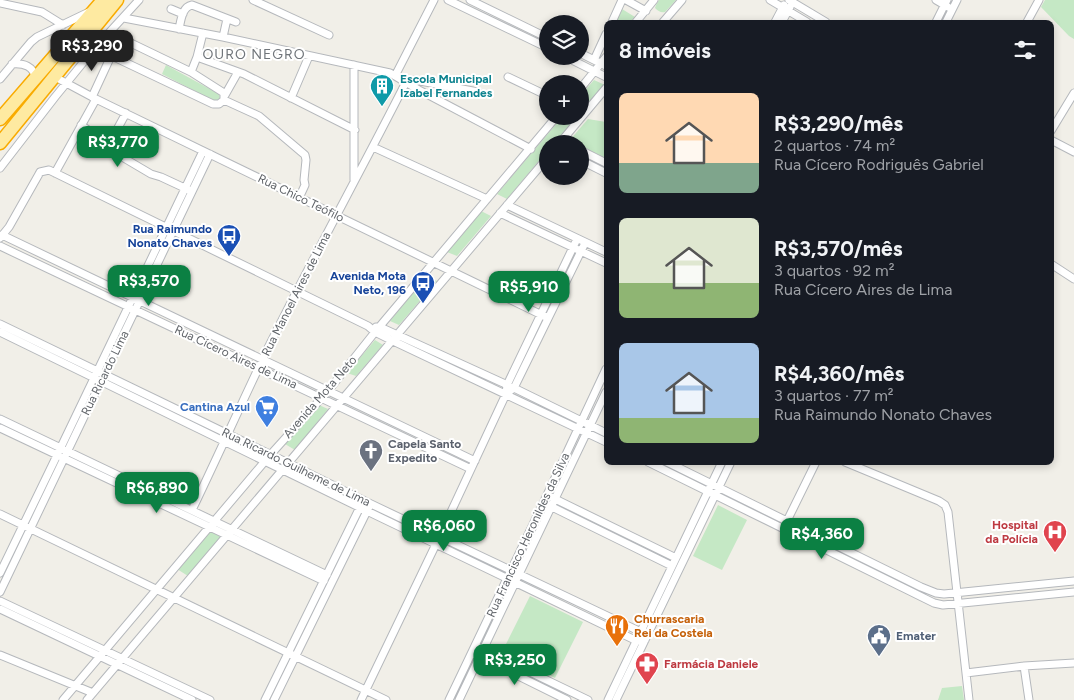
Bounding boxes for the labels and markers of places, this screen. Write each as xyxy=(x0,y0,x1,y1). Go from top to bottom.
pin: R$3,290 xyxy=(46,30,138,72)
place label: Escola Municipal Izabel Fernandes xyxy=(400,72,493,100)
building icon: Escola Municipal Izabel Fernandes xyxy=(369,73,395,107)
pin: R$3,770 xyxy=(72,126,164,168)
place label: Rua Raimundo Nonato Chaves xyxy=(128,222,212,250)
bus stop icon: Rua Raimundo Nonato Chaves xyxy=(216,223,242,257)
pin: R$3,570 xyxy=(103,264,195,307)
place label: Avenida Mota Neto, 196 xyxy=(330,269,406,297)
bus stop icon: Avenida Mota Neto, 196 xyxy=(410,270,436,304)
pin: R$5,910 xyxy=(483,270,575,313)
supermarket icon: Cantina Azul xyxy=(254,394,280,428)
place label: Cantina Azul xyxy=(180,400,250,414)
place label: Capela Santo Expedito xyxy=(388,437,461,465)
church icon: Capela Santo Expedito xyxy=(358,438,384,472)
pin: R$6,890 xyxy=(111,472,203,514)
pin: R$6,060 xyxy=(398,510,490,552)
pin: R$4,360 xyxy=(776,518,868,560)
place label: Hospital da Polícia xyxy=(985,518,1038,546)
hospital icon: Hospital da Polícia xyxy=(1042,519,1068,553)
place label: Churrascaria Rei da Costela xyxy=(634,612,713,640)
restaurant icon: Churrascaria Rei da Costela xyxy=(604,613,630,647)
public building icon: Emater xyxy=(866,623,892,657)
place label: Emater xyxy=(896,629,936,643)
pin: R$3,250 xyxy=(469,644,561,686)
pharmacy icon: Farmácia Daniele xyxy=(634,651,660,685)
place label: Farmácia Daniele xyxy=(664,657,759,671)

